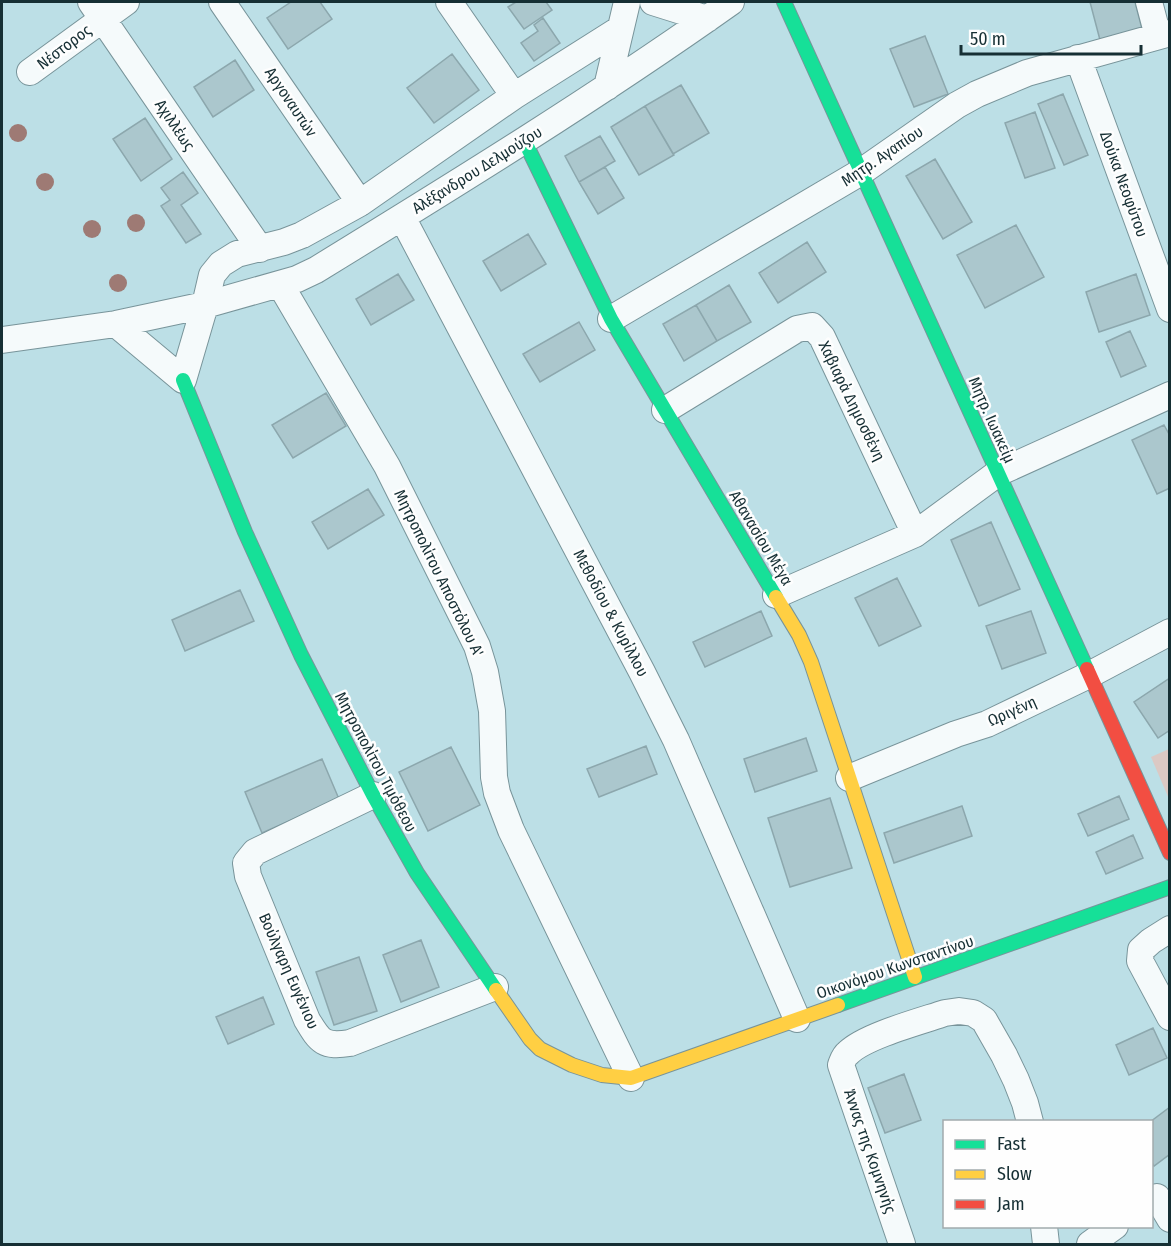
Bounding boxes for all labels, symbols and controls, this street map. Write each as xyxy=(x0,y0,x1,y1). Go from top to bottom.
scale bar xyxy=(961,18,1141,56)
street label: Νέστορος xyxy=(33,20,95,74)
text: 50 m xyxy=(970,28,1006,50)
street label: Αργοναυτών xyxy=(261,64,321,140)
street label: Αχιλλέως xyxy=(151,96,199,154)
street label: Αλέξανδρου Δελμούζου xyxy=(408,122,546,218)
street label: Μητρ. Αγαπίου xyxy=(837,122,927,190)
street label: Δούκα Νεοφύτου xyxy=(1096,129,1152,239)
street label: Χαβιαρά Δημοσθένη xyxy=(815,338,889,464)
street label: Μητρ. Ιωακείμ xyxy=(965,374,1019,466)
street label: Μητροπολίτου Αποστόλου Α' xyxy=(390,486,488,660)
street label: Αθανασίου Μέγα xyxy=(725,487,797,589)
street label: Μεθοδίου & Κυρίλλου xyxy=(569,546,653,680)
street label: Μητροπολίτου Τιμόθεου xyxy=(331,689,421,835)
street label: Ωριγένη xyxy=(985,692,1039,730)
street label: Βούλγαρη Ευγένιου xyxy=(255,910,323,1032)
street label: Οικονόμου Κωνσταντίνου xyxy=(814,931,976,1003)
street label: Άννας της Κομνηνής xyxy=(840,1086,900,1216)
legend xyxy=(943,1120,1153,1228)
text: Fast xyxy=(997,1133,1026,1155)
text: Slow xyxy=(997,1163,1032,1185)
text: Jam xyxy=(997,1193,1025,1215)

